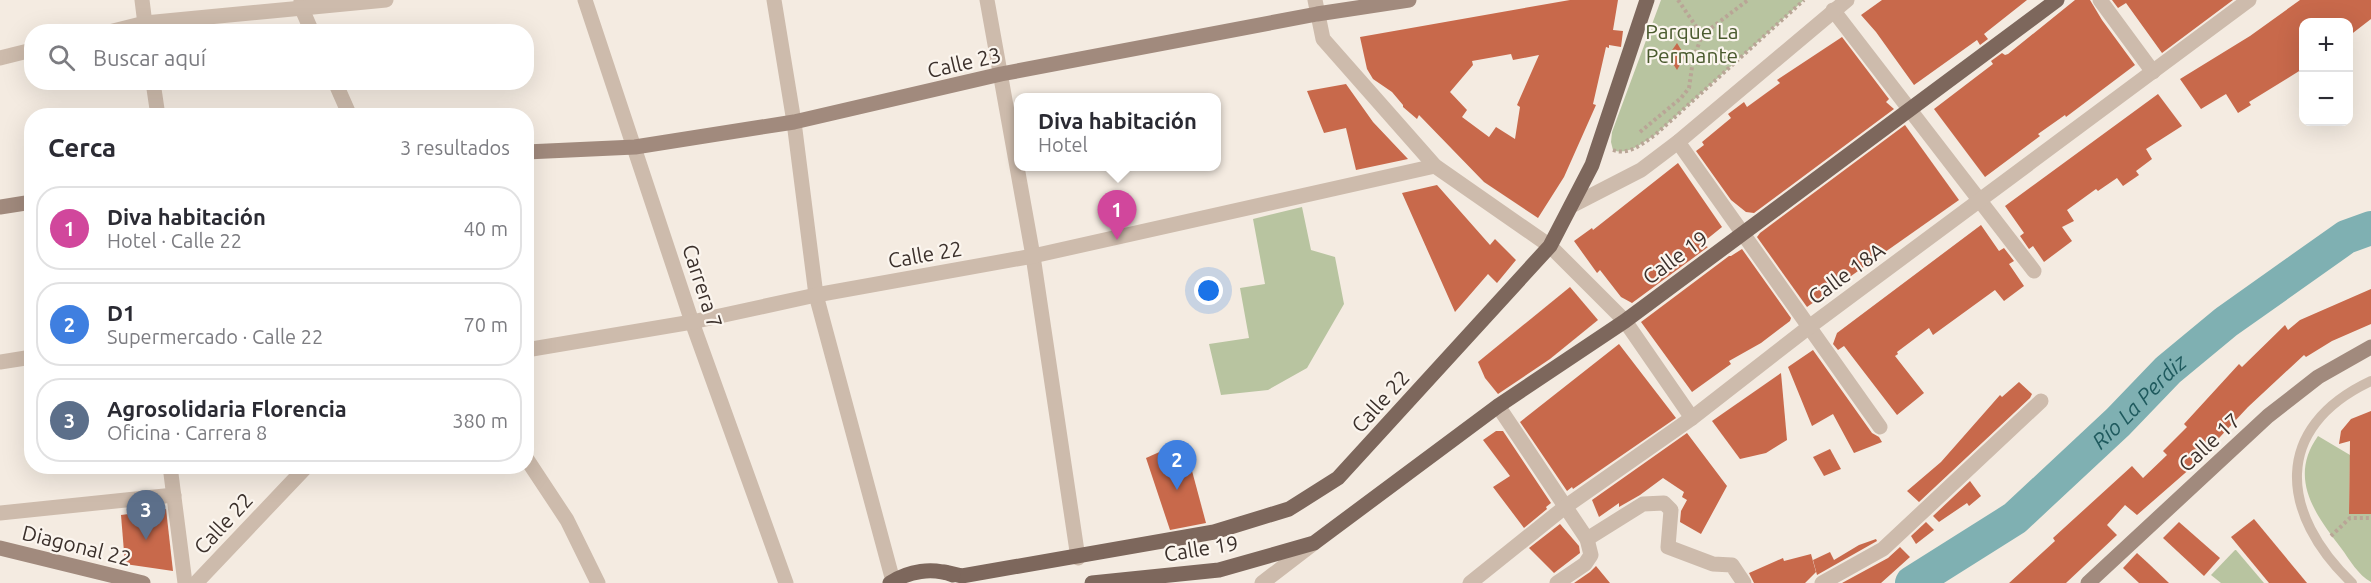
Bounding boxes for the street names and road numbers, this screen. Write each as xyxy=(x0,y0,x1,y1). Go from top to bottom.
street label: Calle 23 xyxy=(925,42,1003,82)
street label: Calle 19 xyxy=(1638,225,1712,289)
street label: Calle 22 xyxy=(886,236,964,272)
street label: Calle 18A xyxy=(1803,237,1889,309)
street label: Carrera 7 xyxy=(678,241,728,331)
street label: Calle 22 xyxy=(1346,365,1414,437)
street label: Calle 17 xyxy=(2173,408,2245,476)
street label: Calle 22 xyxy=(189,487,257,559)
street label: Diagonal 22 xyxy=(20,520,134,570)
street label: Calle 19 xyxy=(1162,530,1240,566)

